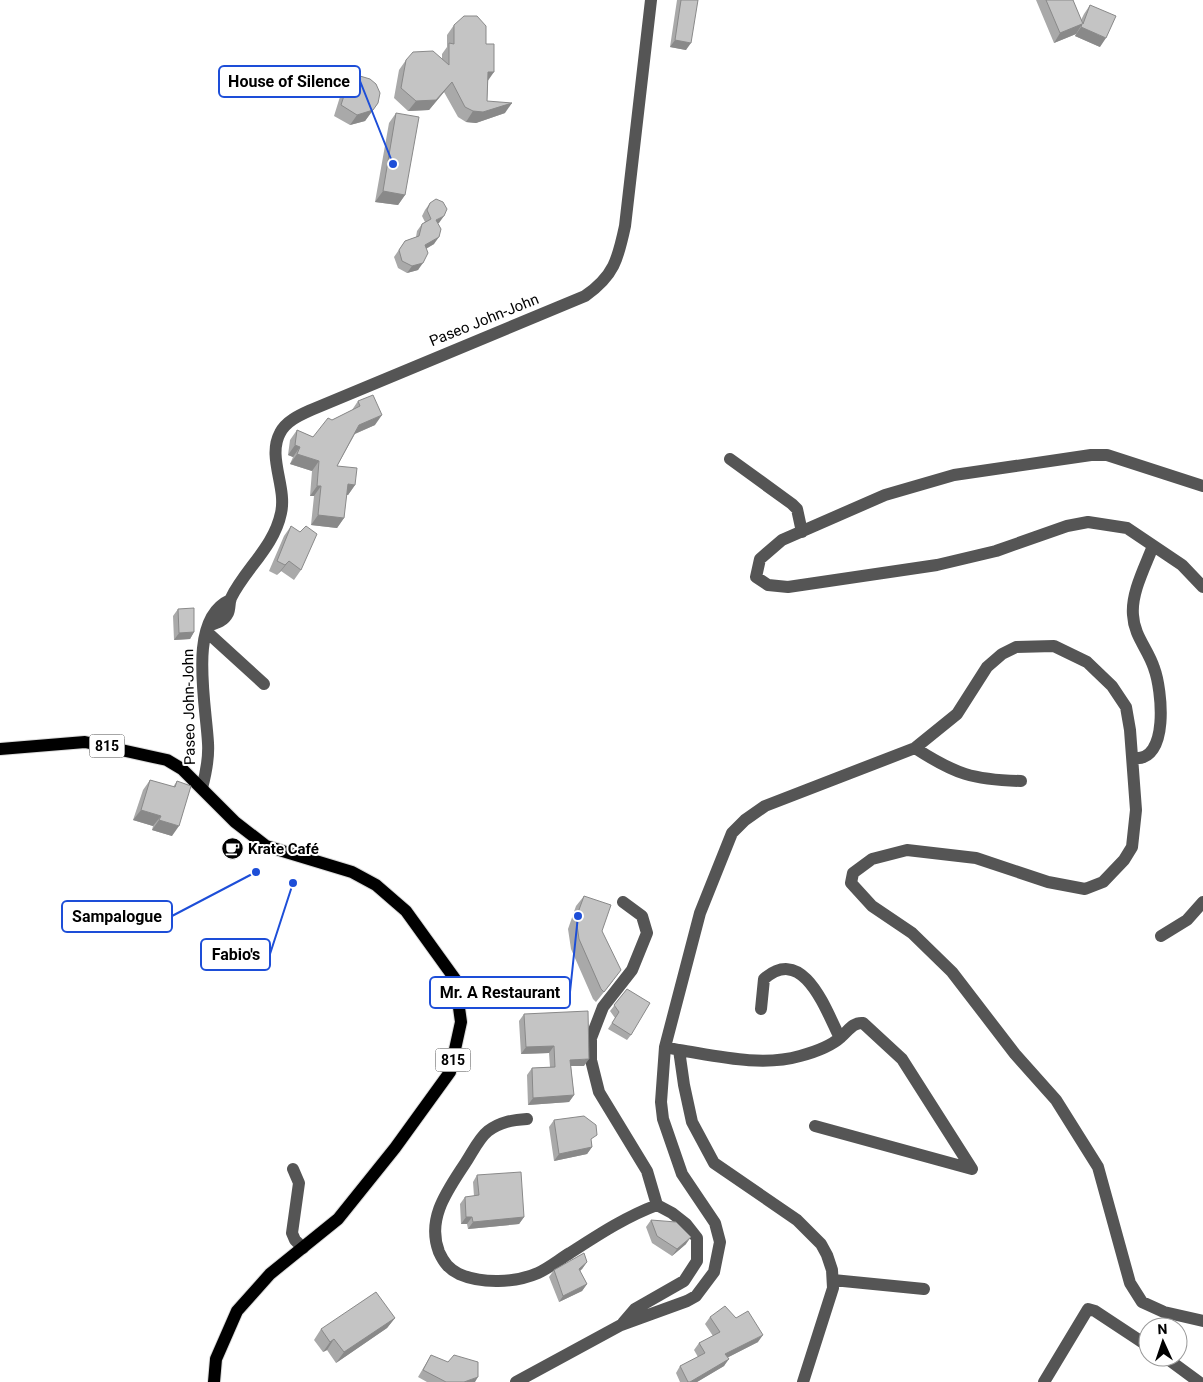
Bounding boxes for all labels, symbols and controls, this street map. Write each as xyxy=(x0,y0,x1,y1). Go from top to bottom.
callout: House of Silence xyxy=(219,66,360,97)
text: House of Silence xyxy=(228,72,350,91)
street label: Paseo John-John xyxy=(427,290,541,350)
street label: Paseo John-John xyxy=(179,649,199,765)
road number: 815 xyxy=(90,734,124,758)
cafe icon: Krate Café xyxy=(220,837,244,861)
place label: Krate Café xyxy=(248,840,319,858)
callout: Sampalogue xyxy=(62,901,172,932)
text: Sampalogue xyxy=(72,907,162,926)
callout: Fabio's xyxy=(201,939,270,970)
text: Fabio's xyxy=(212,945,260,964)
callout: Mr. A Restaurant xyxy=(430,977,570,1008)
text: Mr. A Restaurant xyxy=(440,983,561,1002)
road number: 815 xyxy=(436,1048,470,1072)
north arrow xyxy=(1138,1317,1188,1367)
text: N xyxy=(1157,1321,1168,1337)

